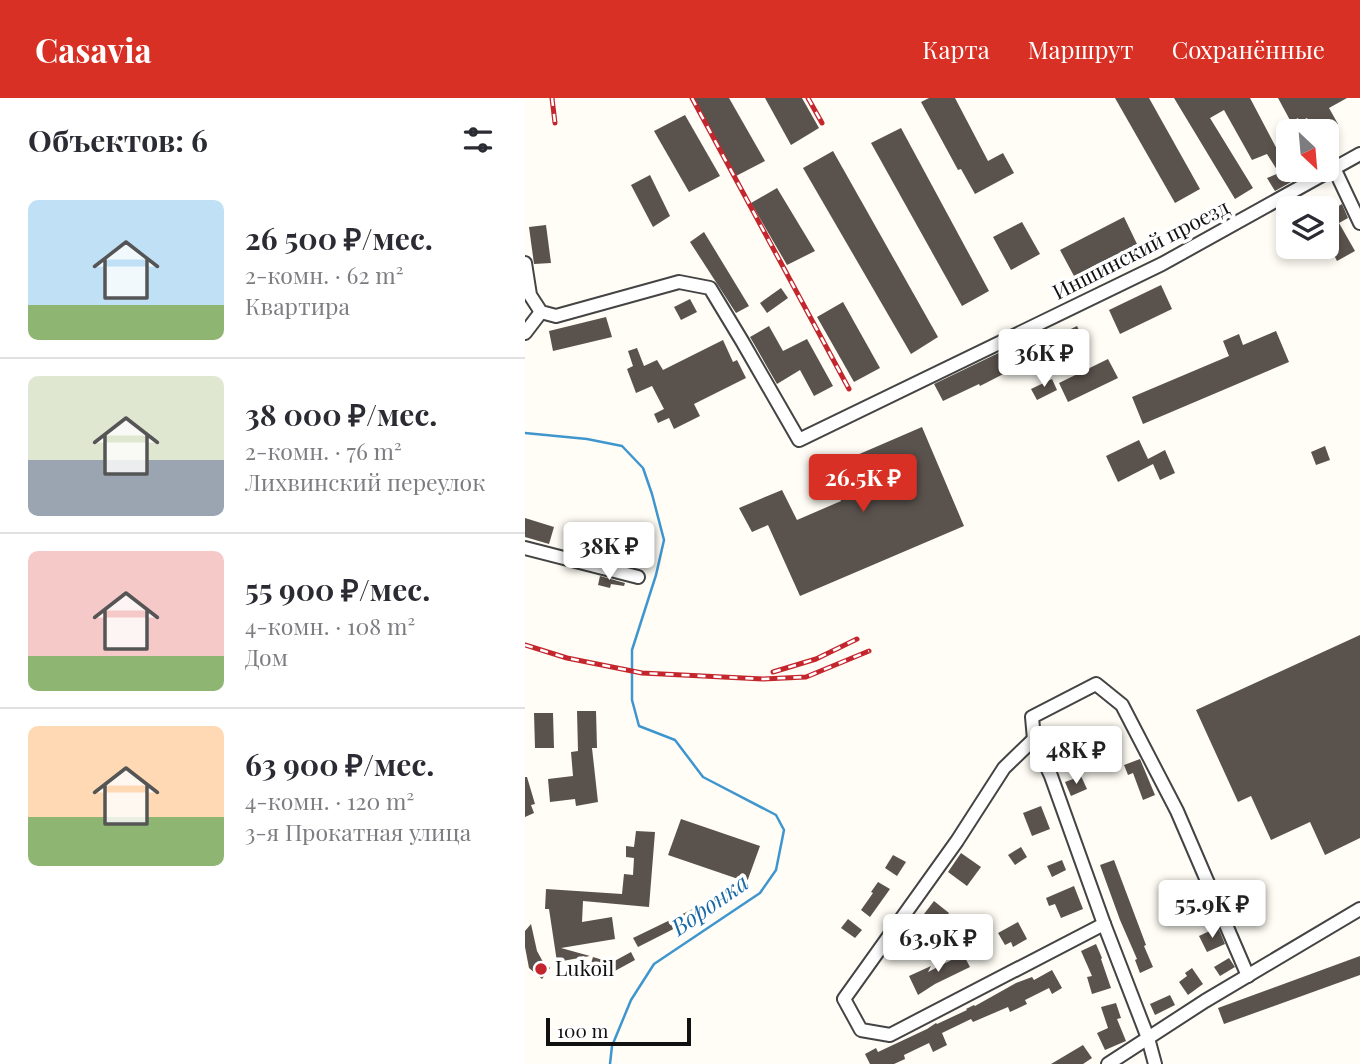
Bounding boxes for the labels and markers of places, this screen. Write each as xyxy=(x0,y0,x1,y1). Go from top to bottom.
pin: 36K ₽ xyxy=(995,330,1093,389)
pin: 26.5K ₽ xyxy=(798,454,928,514)
pin: 38K ₽ xyxy=(560,522,658,582)
pin: 48K ₽ xyxy=(1027,726,1125,786)
pin: 55.9K ₽ xyxy=(1147,880,1277,940)
pin: 63.9K ₽ xyxy=(873,914,1003,974)
place label: Lukoil xyxy=(555,953,614,981)
marker: Lukoil xyxy=(533,961,549,977)

